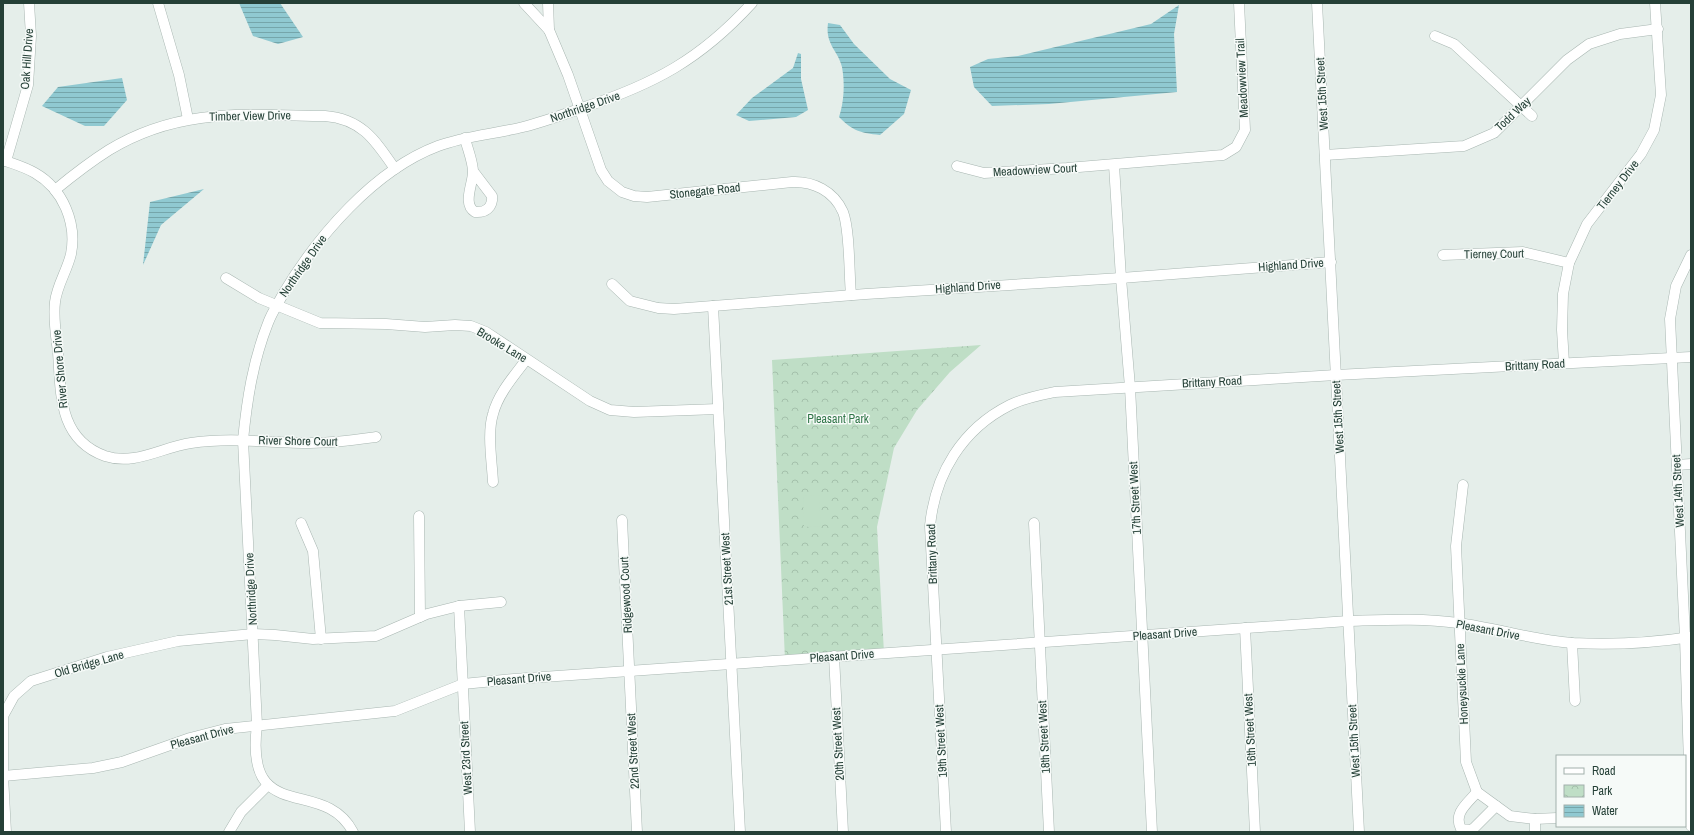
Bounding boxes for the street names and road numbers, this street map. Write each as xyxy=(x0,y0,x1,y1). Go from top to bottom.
street label: Oak Hill Drive xyxy=(17,28,37,90)
street label: Meadowview Trail xyxy=(1232,38,1252,118)
street label: West 15th Street xyxy=(1312,57,1332,131)
street label: Northridge Drive xyxy=(548,88,622,126)
street label: Todd Way xyxy=(1492,93,1534,135)
street label: Timber View Drive xyxy=(209,107,291,125)
street label: Tierney Drive xyxy=(1593,157,1643,213)
street label: Meadowview Court xyxy=(993,160,1078,180)
street label: Stonegate Road xyxy=(669,179,741,203)
street label: Northridge Drive xyxy=(276,232,330,300)
street label: Tierney Court xyxy=(1464,245,1524,263)
street label: Highland Drive xyxy=(1258,255,1324,275)
street label: Highland Drive xyxy=(935,277,1001,297)
street label: Brooke Lane xyxy=(474,324,530,366)
street label: River Shore Drive xyxy=(49,329,71,409)
street label: Brittany Road xyxy=(1505,355,1565,375)
street label: Brittany Road xyxy=(1182,372,1242,392)
street label: West 15th Street xyxy=(1328,380,1348,454)
street label: River Shore Court xyxy=(258,432,338,450)
street label: West 14th Street xyxy=(1668,454,1688,528)
street label: 17th Street West xyxy=(1125,461,1145,535)
street label: Brittany Road xyxy=(923,524,941,584)
street label: 21st Street West xyxy=(717,532,737,606)
street label: Northridge Drive xyxy=(241,552,261,626)
street label: Ridgewood Court xyxy=(616,556,636,634)
street label: Pleasant Drive xyxy=(1455,616,1521,644)
street label: Pleasant Drive xyxy=(1132,624,1198,644)
street label: Honeysuckle Lane xyxy=(1452,643,1472,725)
street label: Old Bridge Lane xyxy=(52,646,126,682)
street label: Pleasant Drive xyxy=(809,646,875,666)
street label: Pleasant Drive xyxy=(486,668,552,690)
street label: 16th Street West xyxy=(1240,693,1260,767)
street label: 18th Street West xyxy=(1034,700,1054,774)
street label: 19th Street West xyxy=(931,704,951,778)
street label: West 15th Street xyxy=(1344,704,1364,778)
street label: 20th Street West xyxy=(828,707,848,781)
street label: 22nd Street West xyxy=(623,712,643,789)
street label: Pleasant Drive xyxy=(169,721,235,753)
street label: West 23rd Street xyxy=(456,721,476,795)

